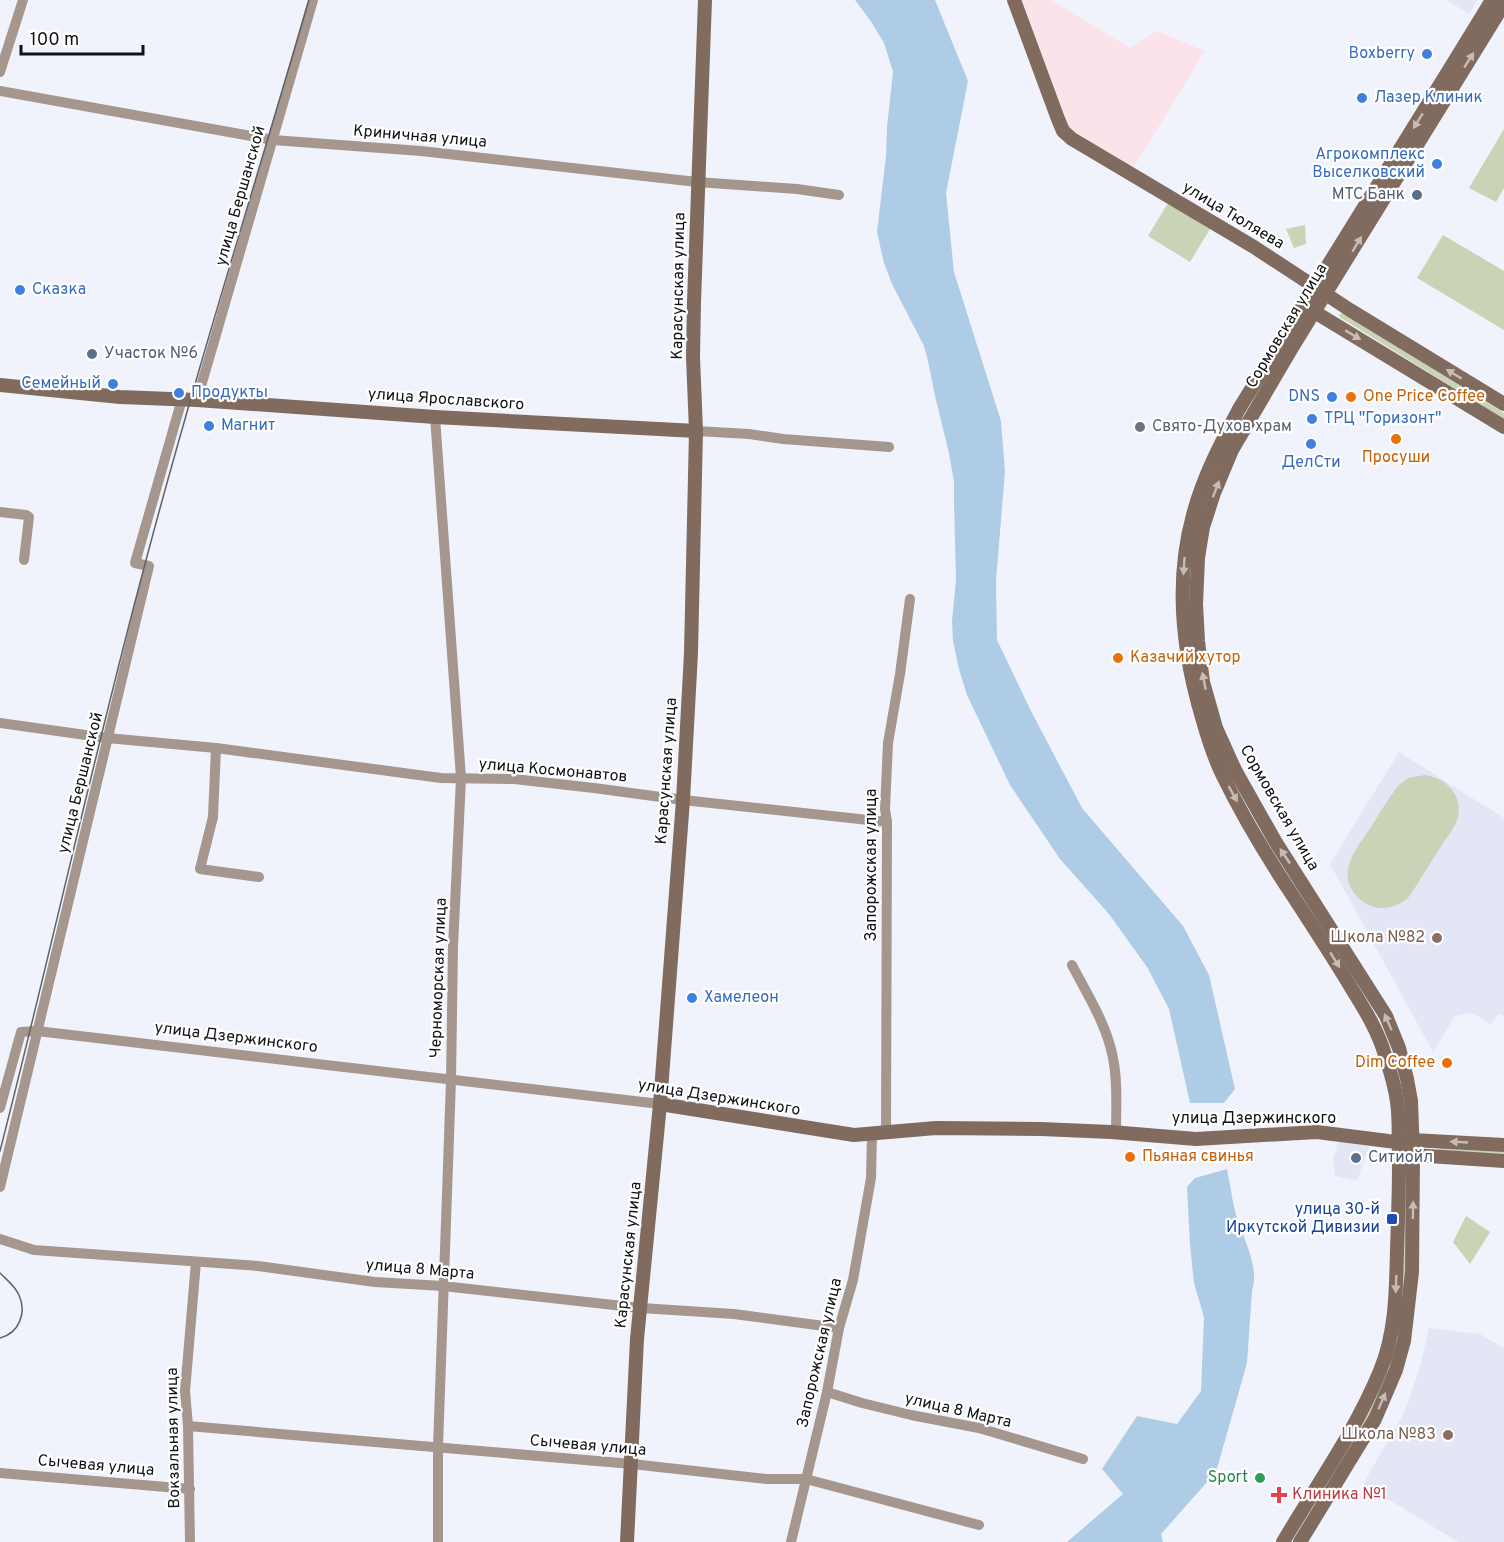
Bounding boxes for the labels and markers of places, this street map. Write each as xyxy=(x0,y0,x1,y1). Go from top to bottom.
place label: Boxberry xyxy=(1349,44,1415,64)
marker: Boxberry xyxy=(1420,47,1434,61)
place label: Лазер Клиник xyxy=(1374,88,1483,108)
marker: Лазер Клиник xyxy=(1355,91,1369,105)
place label: Агрокомплекс Выселковский xyxy=(1312,145,1425,183)
marker: Агрокомплекс Выселковский xyxy=(1430,157,1444,171)
place label: МТС Банк xyxy=(1332,185,1405,205)
marker: МТС Банк xyxy=(1410,188,1424,202)
place label: Сказка xyxy=(32,280,86,300)
marker: Сказка xyxy=(13,283,27,297)
place label: Участок №6 xyxy=(104,344,198,364)
marker: Участок №6 xyxy=(85,347,99,361)
place label: Семейный xyxy=(21,374,101,394)
marker: Семейный xyxy=(106,377,120,391)
place label: Продукты xyxy=(191,383,268,403)
marker: Продукты xyxy=(172,386,186,400)
place label: DNS xyxy=(1288,387,1320,407)
place label: One Price Coffee xyxy=(1363,387,1485,407)
marker: DNS xyxy=(1325,390,1339,404)
marker: One Price Coffee xyxy=(1344,390,1358,404)
place label: ТРЦ "Горизонт" xyxy=(1324,409,1441,429)
marker: ТРЦ "Горизонт" xyxy=(1305,412,1319,426)
place label: Магнит xyxy=(221,416,275,436)
place label: Свято-Духов храм xyxy=(1152,417,1292,437)
marker: Магнит xyxy=(202,419,216,433)
marker: Свято-Духов храм xyxy=(1133,420,1147,434)
marker: Просуши xyxy=(1389,432,1403,446)
marker: ДелСти xyxy=(1304,437,1318,451)
place label: Просуши xyxy=(1362,448,1430,468)
place label: ДелСти xyxy=(1281,453,1341,473)
place label: Казачий хутор xyxy=(1130,648,1241,668)
marker: Казачий хутор xyxy=(1111,651,1125,665)
place label: Школа №82 xyxy=(1330,928,1425,948)
marker: Школа №82 xyxy=(1430,931,1444,945)
place label: Хамелеон xyxy=(704,988,779,1008)
marker: Хамелеон xyxy=(685,991,699,1005)
place label: Dim Coffee xyxy=(1355,1053,1435,1073)
marker: Dim Coffee xyxy=(1440,1056,1454,1070)
place label: Пьяная свинья xyxy=(1142,1147,1254,1167)
place label: Ситиойл xyxy=(1368,1148,1433,1168)
marker: Пьяная свинья xyxy=(1123,1150,1137,1164)
marker: Ситиойл xyxy=(1349,1151,1363,1165)
place label: улица 30-й Иркутской Дивизии xyxy=(1226,1200,1380,1238)
marker: улица 30-й Иркутской Дивизии xyxy=(1385,1212,1399,1226)
place label: Школа №83 xyxy=(1341,1425,1436,1445)
marker: Школа №83 xyxy=(1441,1428,1455,1442)
place label: Sport xyxy=(1208,1468,1248,1488)
marker: Sport xyxy=(1253,1471,1267,1485)
place label: Клиника №1 xyxy=(1292,1485,1387,1505)
marker: Клиника №1 xyxy=(1270,1486,1288,1504)

